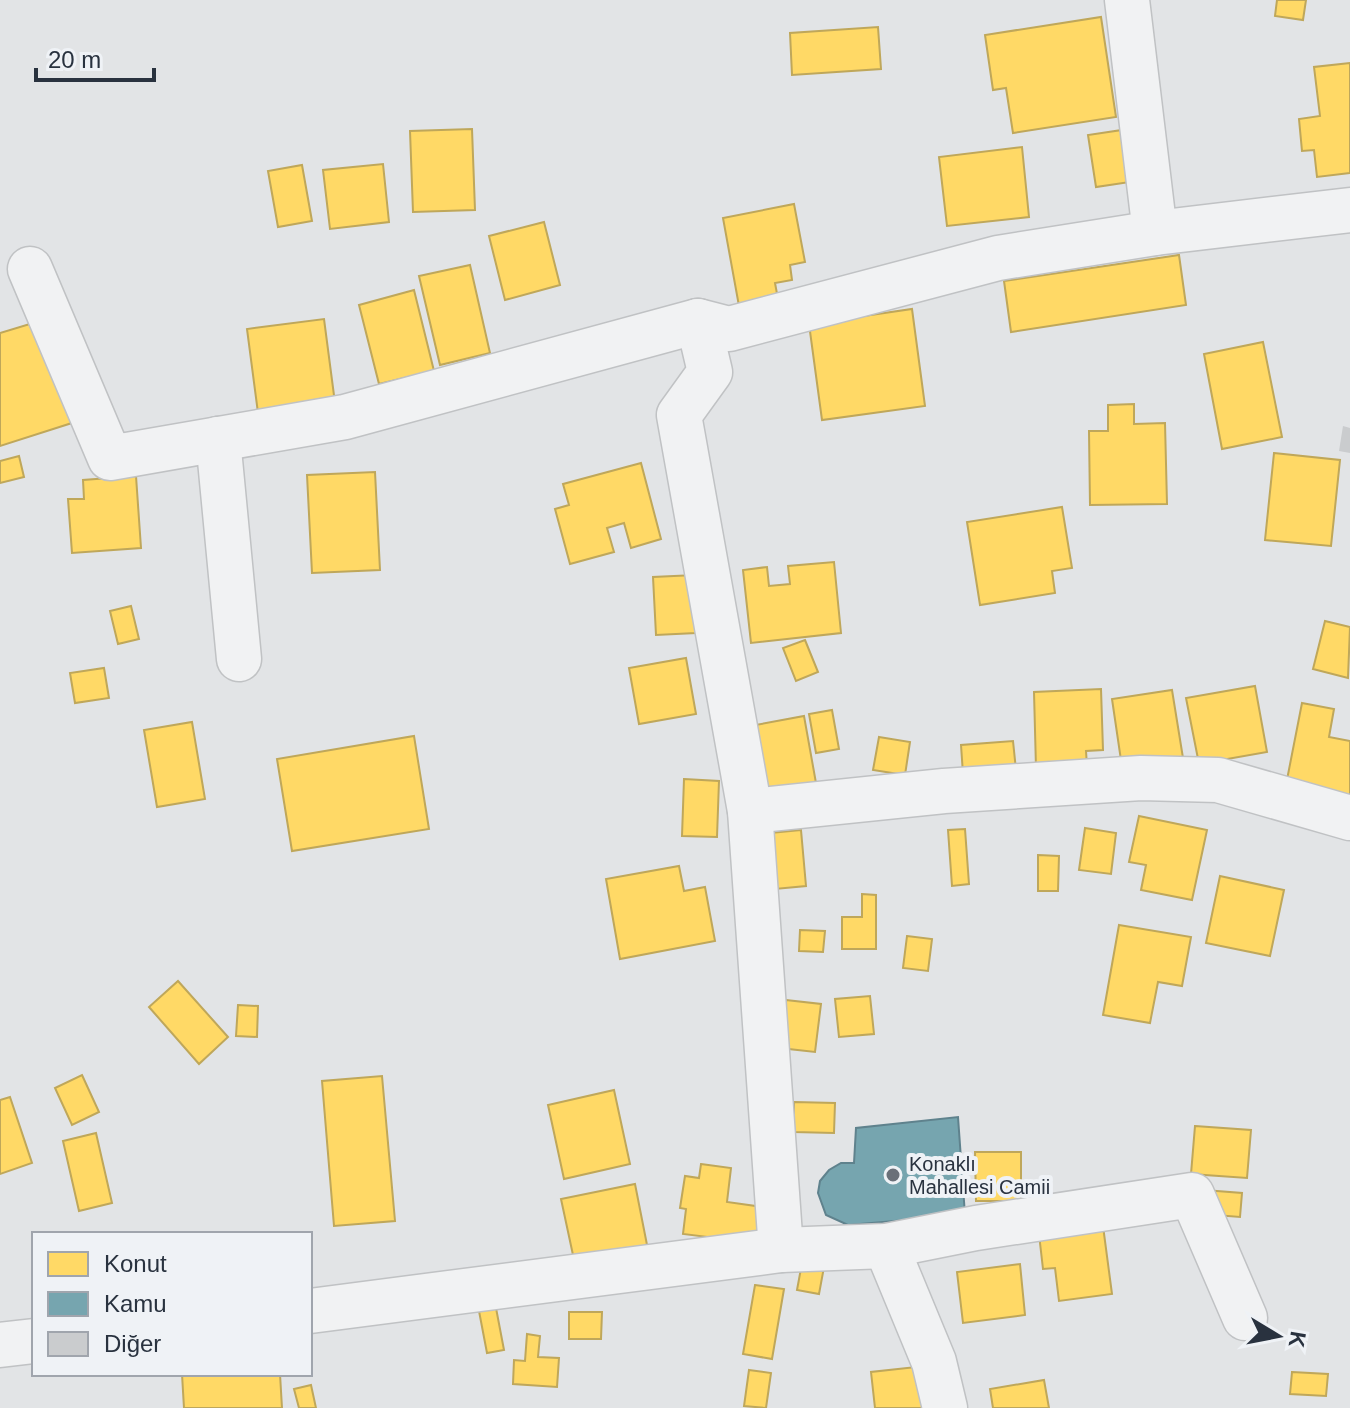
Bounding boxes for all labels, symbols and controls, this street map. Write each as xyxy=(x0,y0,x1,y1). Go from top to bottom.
scale bar xyxy=(36,32,154,82)
text: 20 m xyxy=(48,46,101,73)
place label: Konaklı Mahallesi Camii xyxy=(909,1153,1050,1198)
marker: Konaklı Mahallesi Camii xyxy=(884,1166,902,1184)
legend xyxy=(32,1232,312,1376)
text: Konut xyxy=(104,1250,167,1277)
text: Kamu xyxy=(104,1290,167,1317)
north arrow xyxy=(1238,1296,1318,1376)
text: K xyxy=(1283,1329,1311,1349)
text: Diğer xyxy=(104,1330,161,1357)

